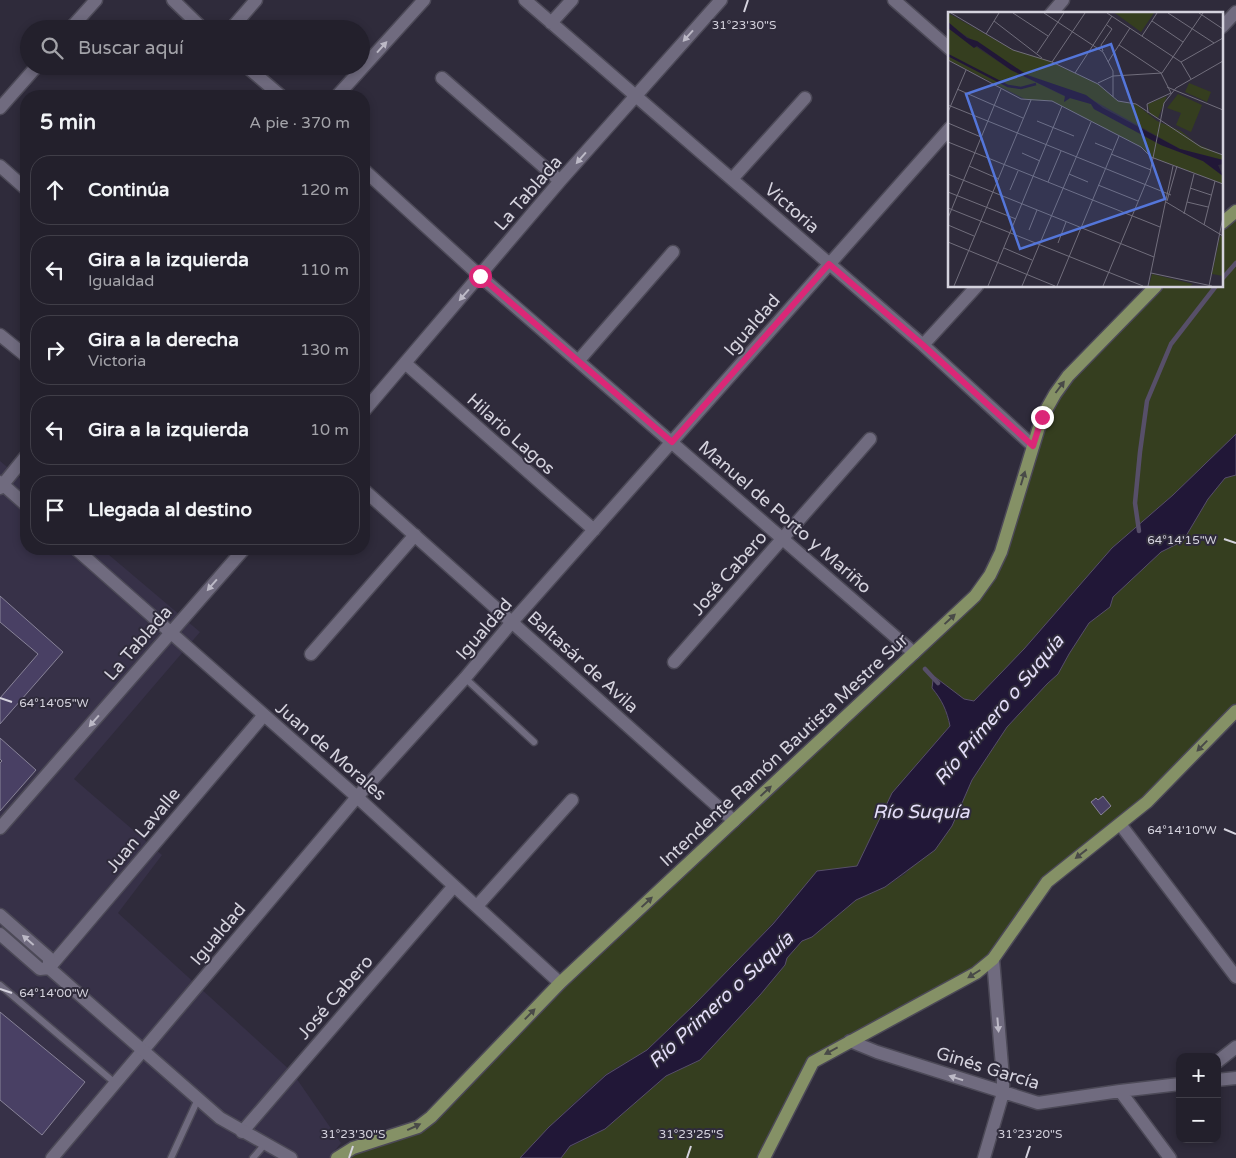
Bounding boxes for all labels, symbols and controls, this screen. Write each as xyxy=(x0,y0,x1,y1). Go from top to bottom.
inset map xyxy=(948,12,1224,288)
text: 31°23'30"S xyxy=(712,18,776,32)
search box xyxy=(20,20,370,75)
one-way arrow xyxy=(682,30,694,42)
icon: search xyxy=(38,34,66,62)
text: Buscar aquí xyxy=(78,37,184,59)
one-way arrow xyxy=(376,40,387,53)
text: 5 min xyxy=(40,110,96,135)
text: A pie · 370 m xyxy=(249,113,350,133)
street label: La Tablada xyxy=(489,151,567,235)
one-way arrow xyxy=(575,152,586,165)
icon: ahead xyxy=(41,176,69,204)
street label: Victoria xyxy=(760,178,824,238)
text: Continúa xyxy=(88,179,170,201)
text: 120 m xyxy=(300,180,349,200)
text: Gira a la izquierda xyxy=(88,249,249,271)
icon: left xyxy=(41,256,69,284)
text: 110 m xyxy=(300,260,349,280)
route start xyxy=(469,265,492,288)
text: Igualdad xyxy=(88,271,154,291)
one-way arrow xyxy=(459,289,470,301)
street label: Igualdad xyxy=(719,290,785,360)
text: Gira a la derecha xyxy=(88,329,239,351)
icon: right xyxy=(41,336,69,364)
text: 130 m xyxy=(300,340,349,360)
text: Victoria xyxy=(88,351,146,371)
one-way arrow xyxy=(1055,381,1066,394)
street label: Hilario Lagos xyxy=(462,389,560,479)
route end xyxy=(1031,406,1054,429)
icon: left xyxy=(41,416,69,444)
text: Gira a la izquierda xyxy=(88,419,249,441)
text: 10 m xyxy=(310,420,349,440)
street label: Manuel de Porto y Mariño xyxy=(694,436,876,598)
one-way arrow xyxy=(1020,471,1028,486)
icon: arrive xyxy=(41,496,69,524)
text: Llegada al destino xyxy=(88,499,252,521)
street label: José Cabero xyxy=(686,526,772,620)
text: 64°14'15"W xyxy=(1147,533,1217,547)
one-way arrow xyxy=(206,579,218,591)
street label: Igualdad xyxy=(451,594,517,664)
street label: La Tablada xyxy=(99,601,177,685)
street label: Baltasár de Avila xyxy=(523,606,643,718)
one-way arrow xyxy=(944,613,956,625)
street label: Intendente Ramón Bautista Mestre Sur xyxy=(655,629,913,871)
water label: Río Primero o Suquía xyxy=(930,629,1069,790)
text: 64°14'05"W xyxy=(19,696,89,710)
street label: Juan de Morales xyxy=(271,697,391,805)
one-way arrow xyxy=(88,714,99,727)
one-way arrow xyxy=(1196,740,1208,752)
street label: Juan Lavalle xyxy=(101,783,185,877)
one-way arrow xyxy=(759,785,771,797)
water label: Río Suquía xyxy=(873,801,971,823)
text: 64°14'10"W xyxy=(1147,823,1217,837)
one-way arrow xyxy=(1074,849,1088,859)
one-way arrow xyxy=(641,896,653,908)
street label: Igualdad xyxy=(186,898,250,970)
water label: Río Primero o Suquía xyxy=(644,926,799,1073)
one-way arrow xyxy=(23,934,35,946)
street label: José Cabero xyxy=(292,950,378,1044)
one-way arrow xyxy=(968,969,981,978)
text: 64°14'00"W xyxy=(19,986,89,1000)
one-way arrow xyxy=(524,1009,536,1021)
one-way arrow xyxy=(995,1017,1003,1033)
street label: Ginés García xyxy=(934,1042,1042,1094)
one-way arrow xyxy=(824,1047,838,1055)
map controls xyxy=(1176,1053,1221,1143)
button: + xyxy=(1176,1053,1221,1098)
one-way arrow xyxy=(949,1074,964,1081)
button: − xyxy=(1176,1098,1221,1143)
one-way arrow xyxy=(407,1123,422,1132)
text: 31°23'30"S xyxy=(321,1127,385,1141)
text: 31°23'25"S xyxy=(659,1127,723,1141)
text: 31°23'20"S xyxy=(998,1127,1062,1141)

